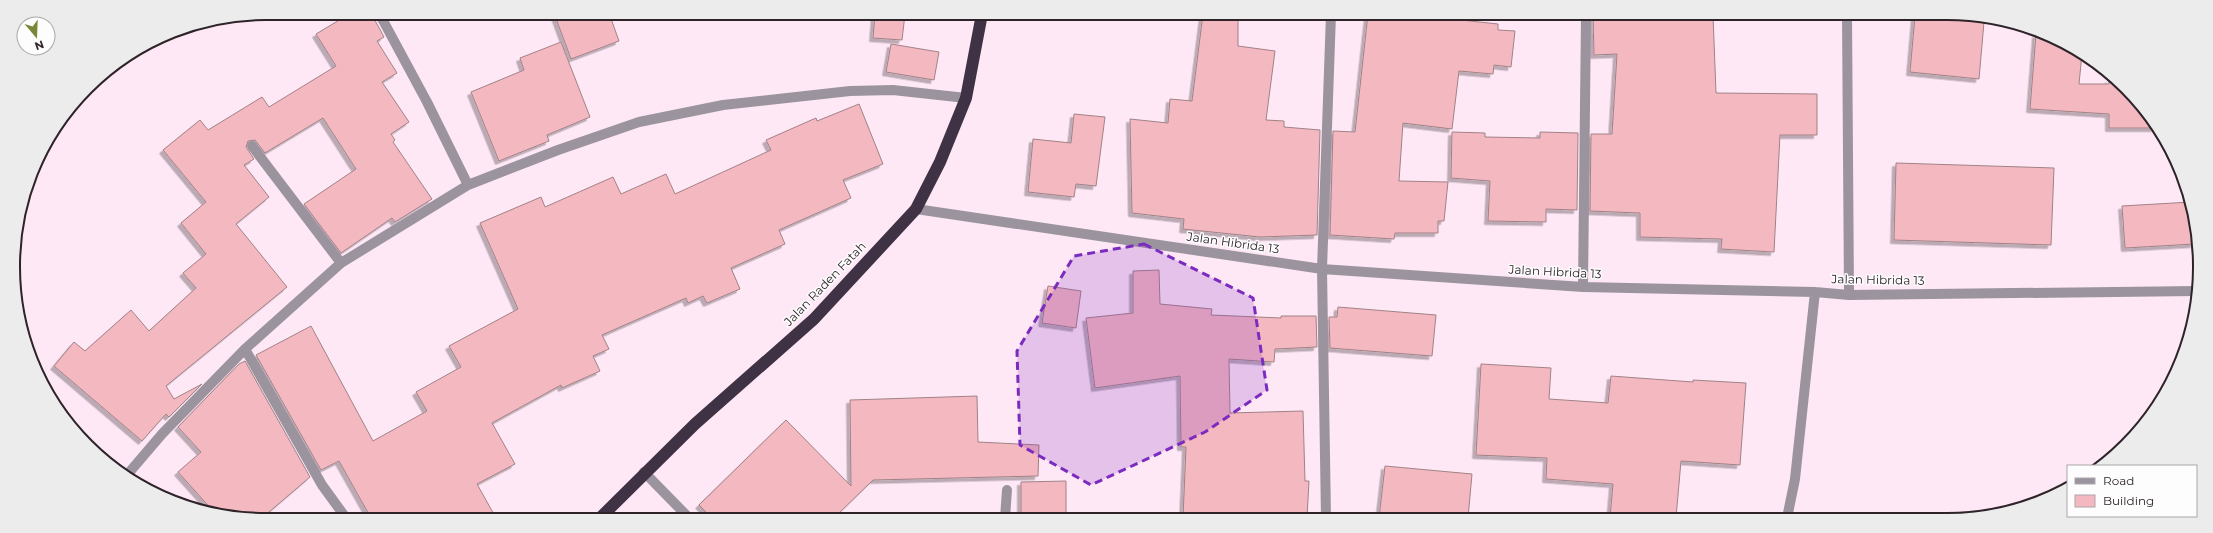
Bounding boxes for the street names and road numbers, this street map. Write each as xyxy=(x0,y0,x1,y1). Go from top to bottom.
street label: Jalan Hibrida 13 xyxy=(1185,228,1280,256)
street label: Jalan Raden Fatah xyxy=(780,238,869,330)
street label: Jalan Hibrida 13 xyxy=(1507,262,1602,281)
street label: Jalan Hibrida 13 xyxy=(1830,271,1925,288)

